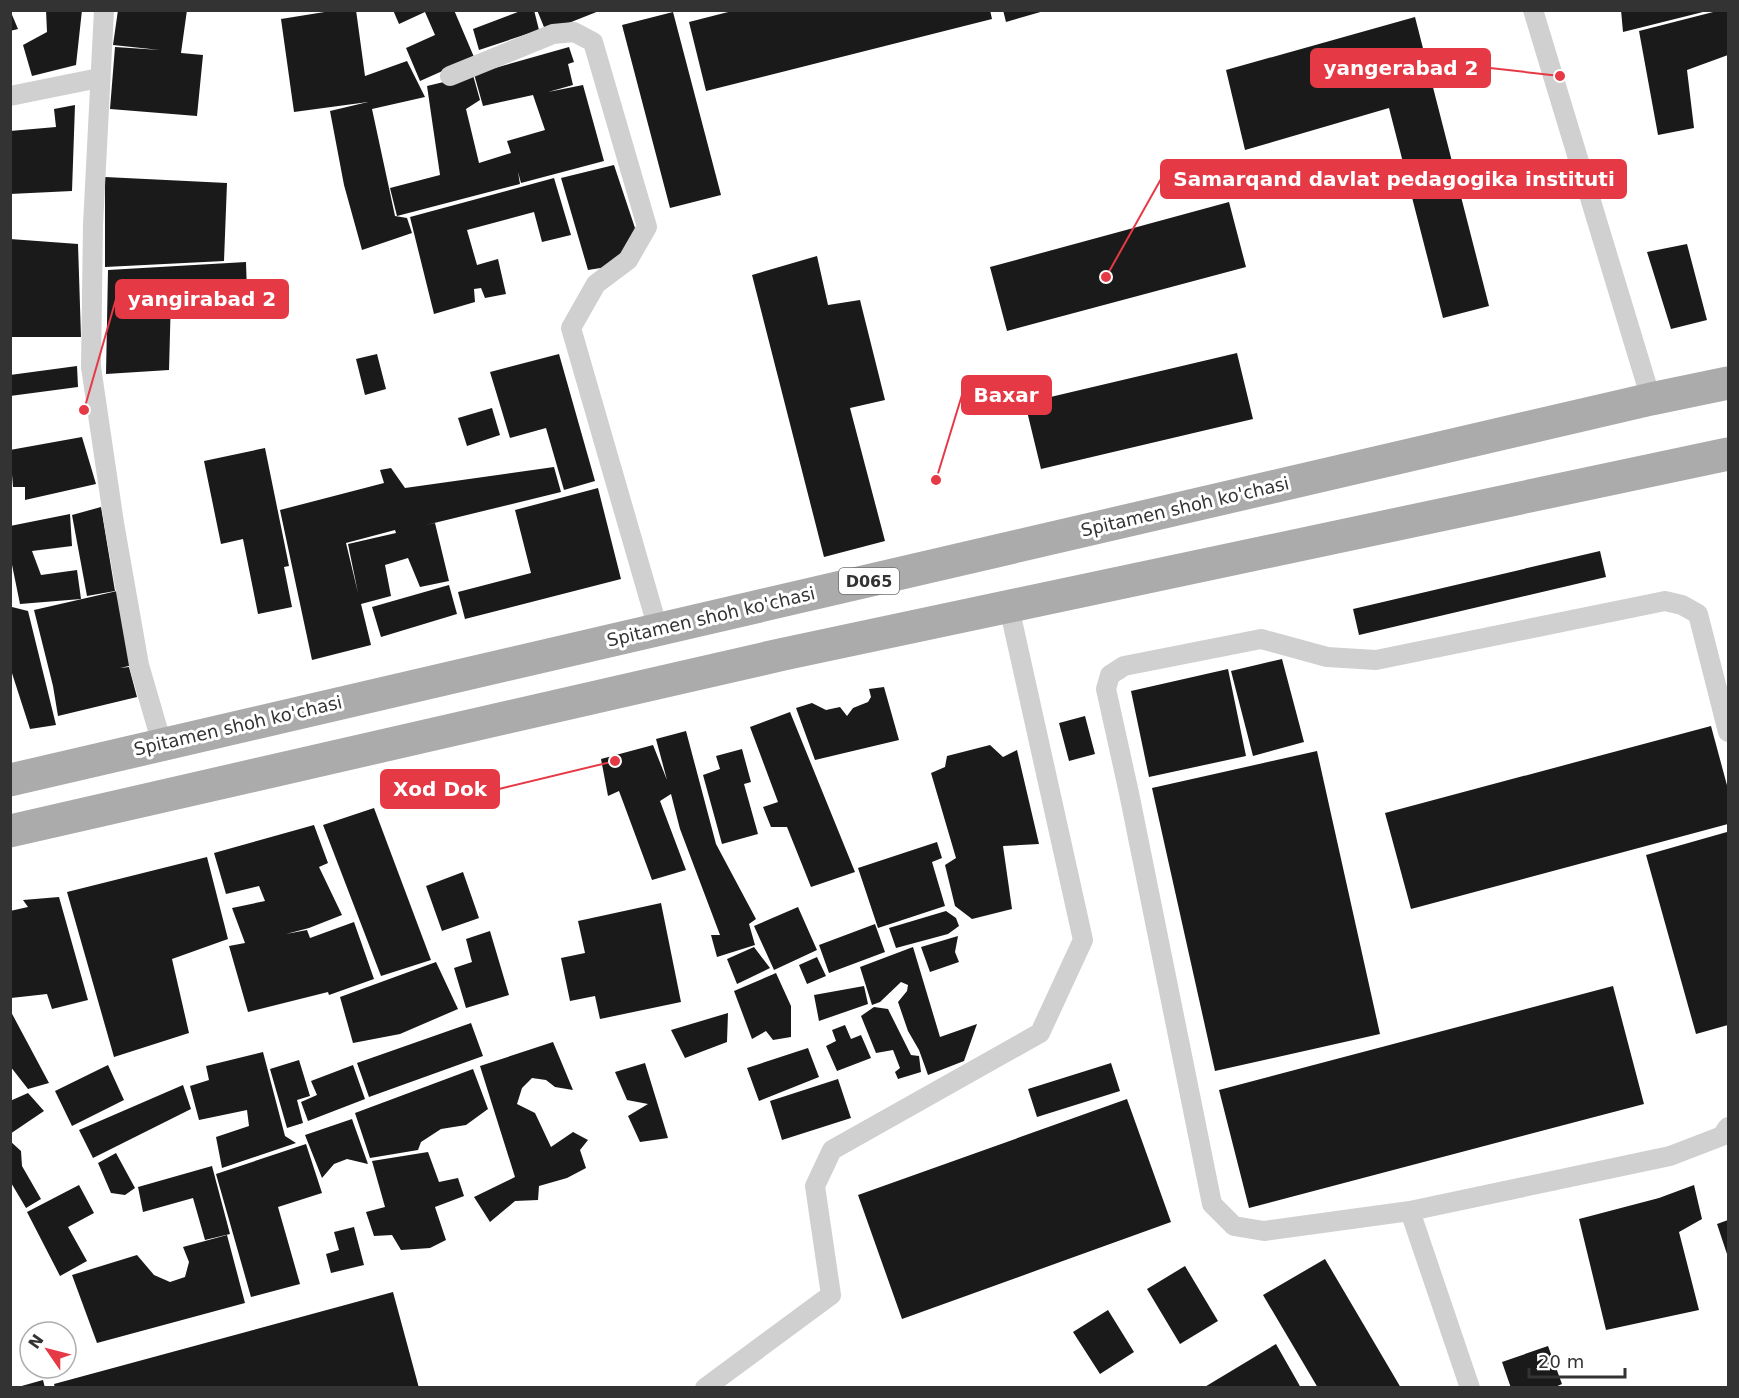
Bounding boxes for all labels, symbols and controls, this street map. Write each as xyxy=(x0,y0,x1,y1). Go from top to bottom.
callout: yangerabad 2 xyxy=(1311,49,1490,87)
text: yangerabad 2 xyxy=(1323,56,1479,80)
callout: Samarqand davlat pedagogika instituti xyxy=(1161,160,1626,198)
text: Samarqand davlat pedagogika instituti xyxy=(1173,167,1615,191)
callout: yangirabad 2 xyxy=(116,280,288,318)
text: yangirabad 2 xyxy=(128,287,276,311)
callout: Baxar xyxy=(962,376,1051,414)
text: Baxar xyxy=(974,383,1039,407)
street label: Spitamen shoh ko'chasi xyxy=(1079,472,1291,541)
road number: D065 xyxy=(839,568,899,594)
street label: Spitamen shoh ko'chasi xyxy=(605,582,817,651)
street label: Spitamen shoh ko'chasi xyxy=(132,691,344,760)
callout: Xod Dok xyxy=(381,770,499,808)
text: Xod Dok xyxy=(393,777,488,801)
north arrow xyxy=(18,1320,78,1380)
text: N xyxy=(25,1331,48,1353)
scale bar xyxy=(1529,1341,1625,1379)
text: 20 m xyxy=(1538,1351,1584,1372)

